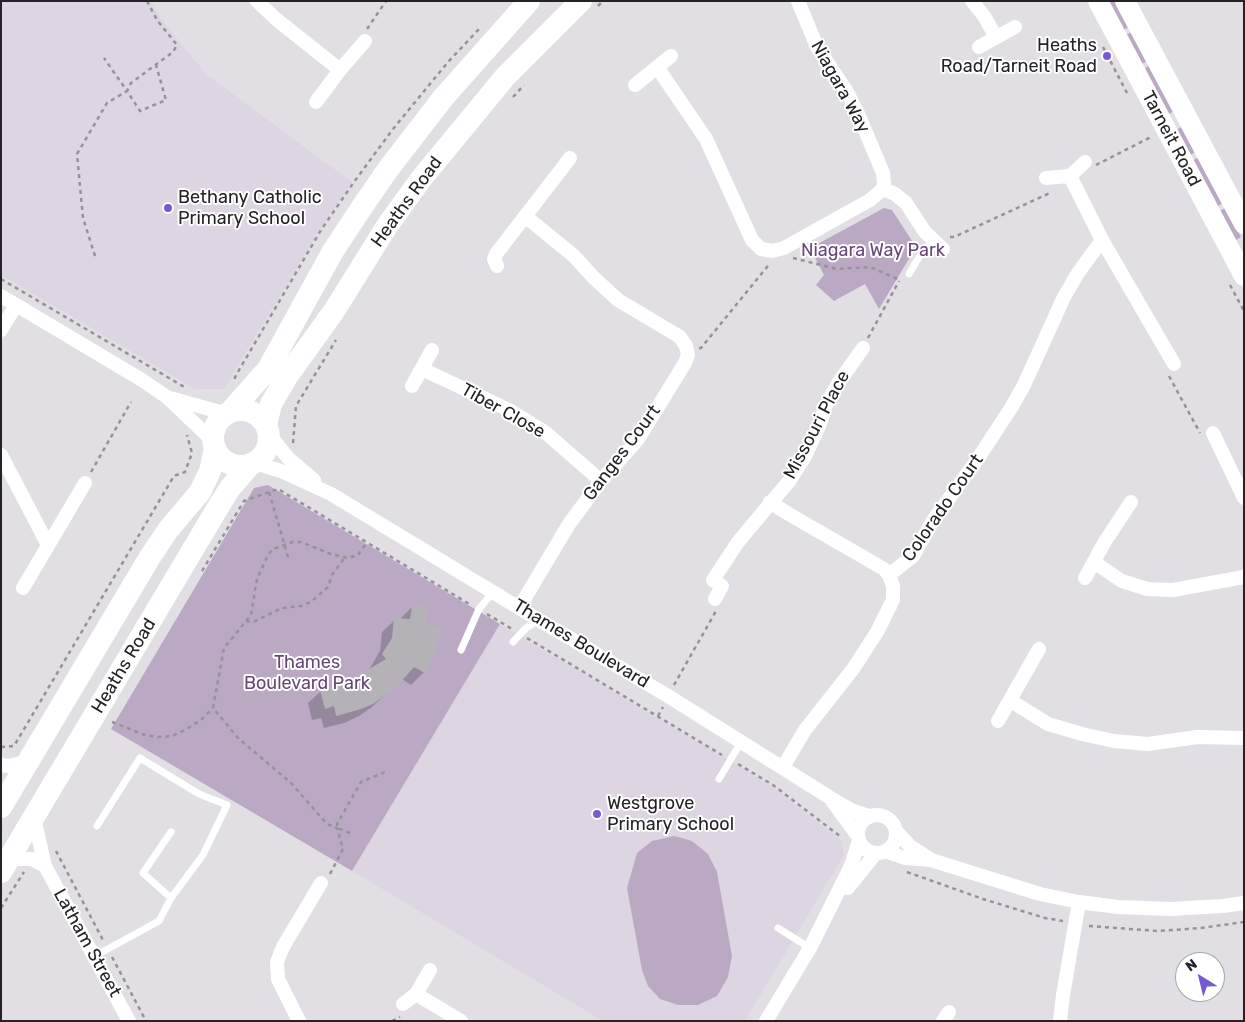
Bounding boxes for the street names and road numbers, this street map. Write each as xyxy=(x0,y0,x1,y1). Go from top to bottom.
street label: Niagara Way xyxy=(806,37,874,137)
street label: Tarneit Road xyxy=(1137,88,1205,190)
street label: Heaths Road xyxy=(367,152,447,252)
street label: Missouri Place xyxy=(779,367,855,483)
street label: Tiber Close xyxy=(457,379,549,443)
street label: Ganges Court xyxy=(579,401,665,505)
street label: Colorado Court xyxy=(898,450,988,566)
street label: Thames Boulevard xyxy=(509,595,653,693)
street label: Heaths Road xyxy=(87,615,161,717)
street label: Latham Street xyxy=(48,885,126,1001)

